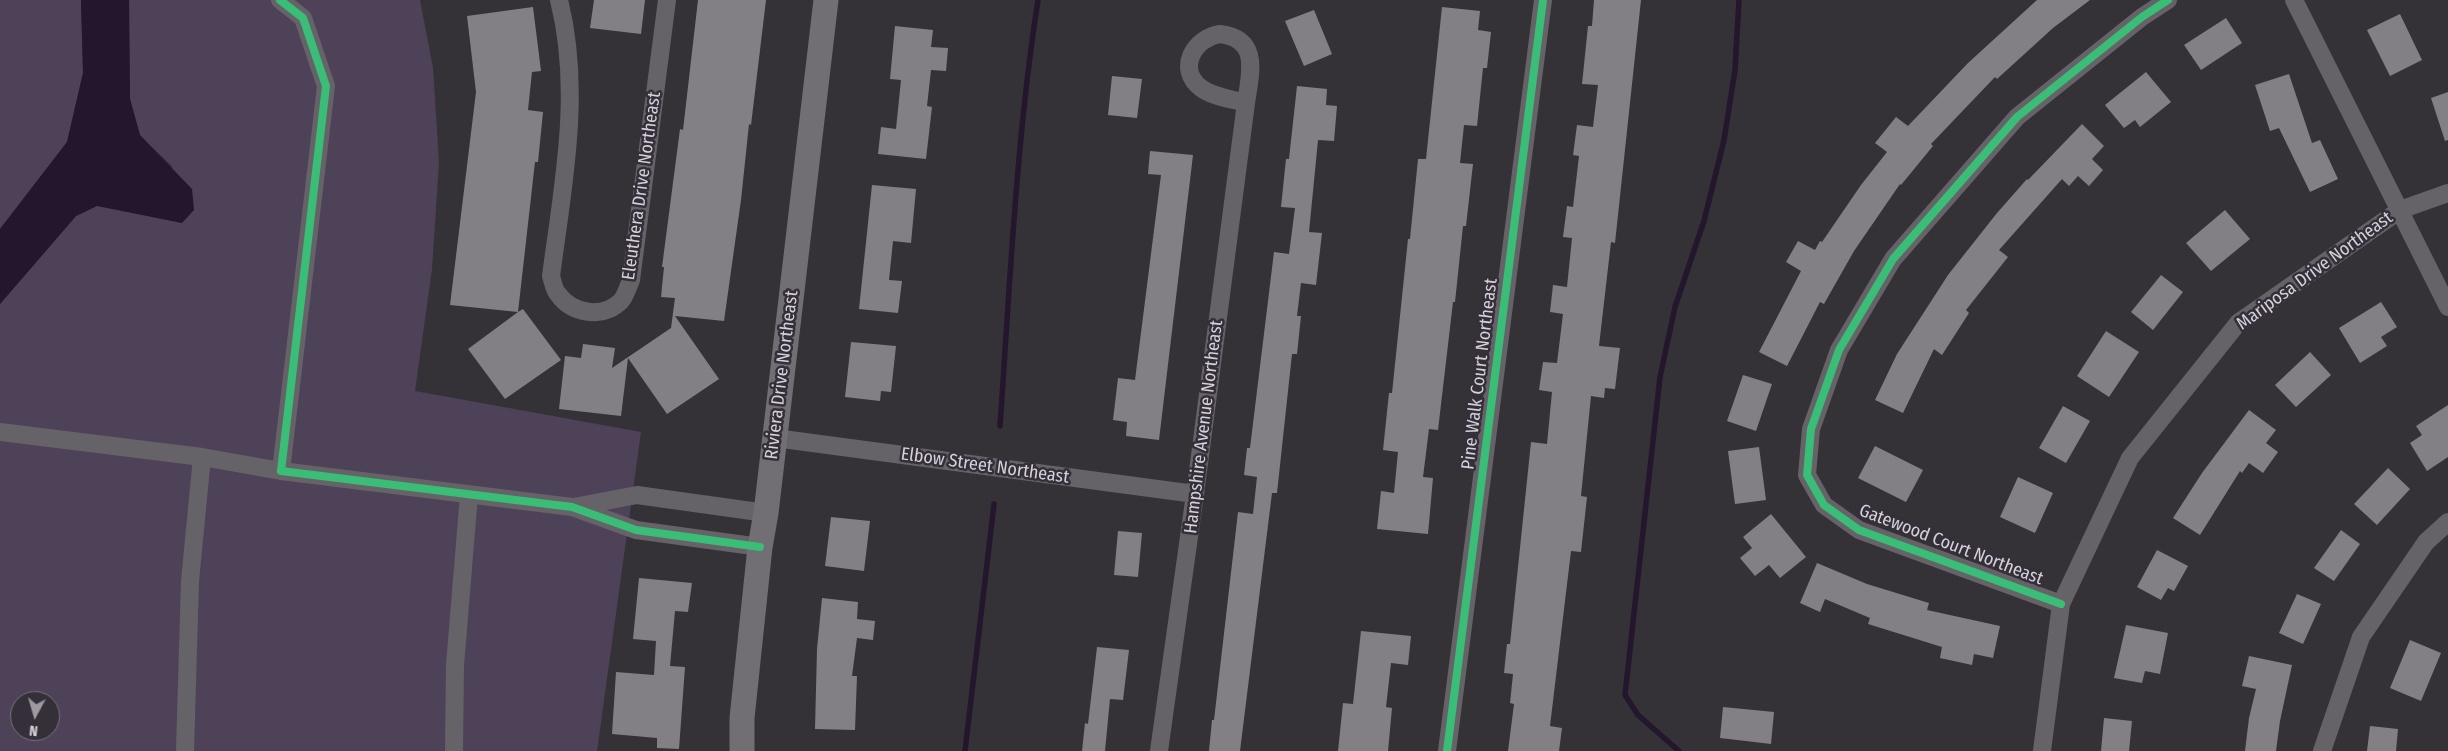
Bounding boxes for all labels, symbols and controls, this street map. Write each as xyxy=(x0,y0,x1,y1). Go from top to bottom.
street label: Eleuthera Drive Northeast xyxy=(618,91,666,281)
street label: Mariposa Drive Northeast xyxy=(2233,207,2397,335)
street label: Pine Walk Court Northeast xyxy=(1458,277,1502,471)
street label: Riviera Drive Northeast xyxy=(761,289,803,461)
street label: Hampshire Avenue Northeast xyxy=(1180,319,1228,535)
street label: Elbow Street Northeast xyxy=(899,443,1071,489)
street label: Gatewood Court Northeast xyxy=(1856,500,2046,590)
north arrow xyxy=(10,691,60,741)
text: N xyxy=(28,722,39,739)

